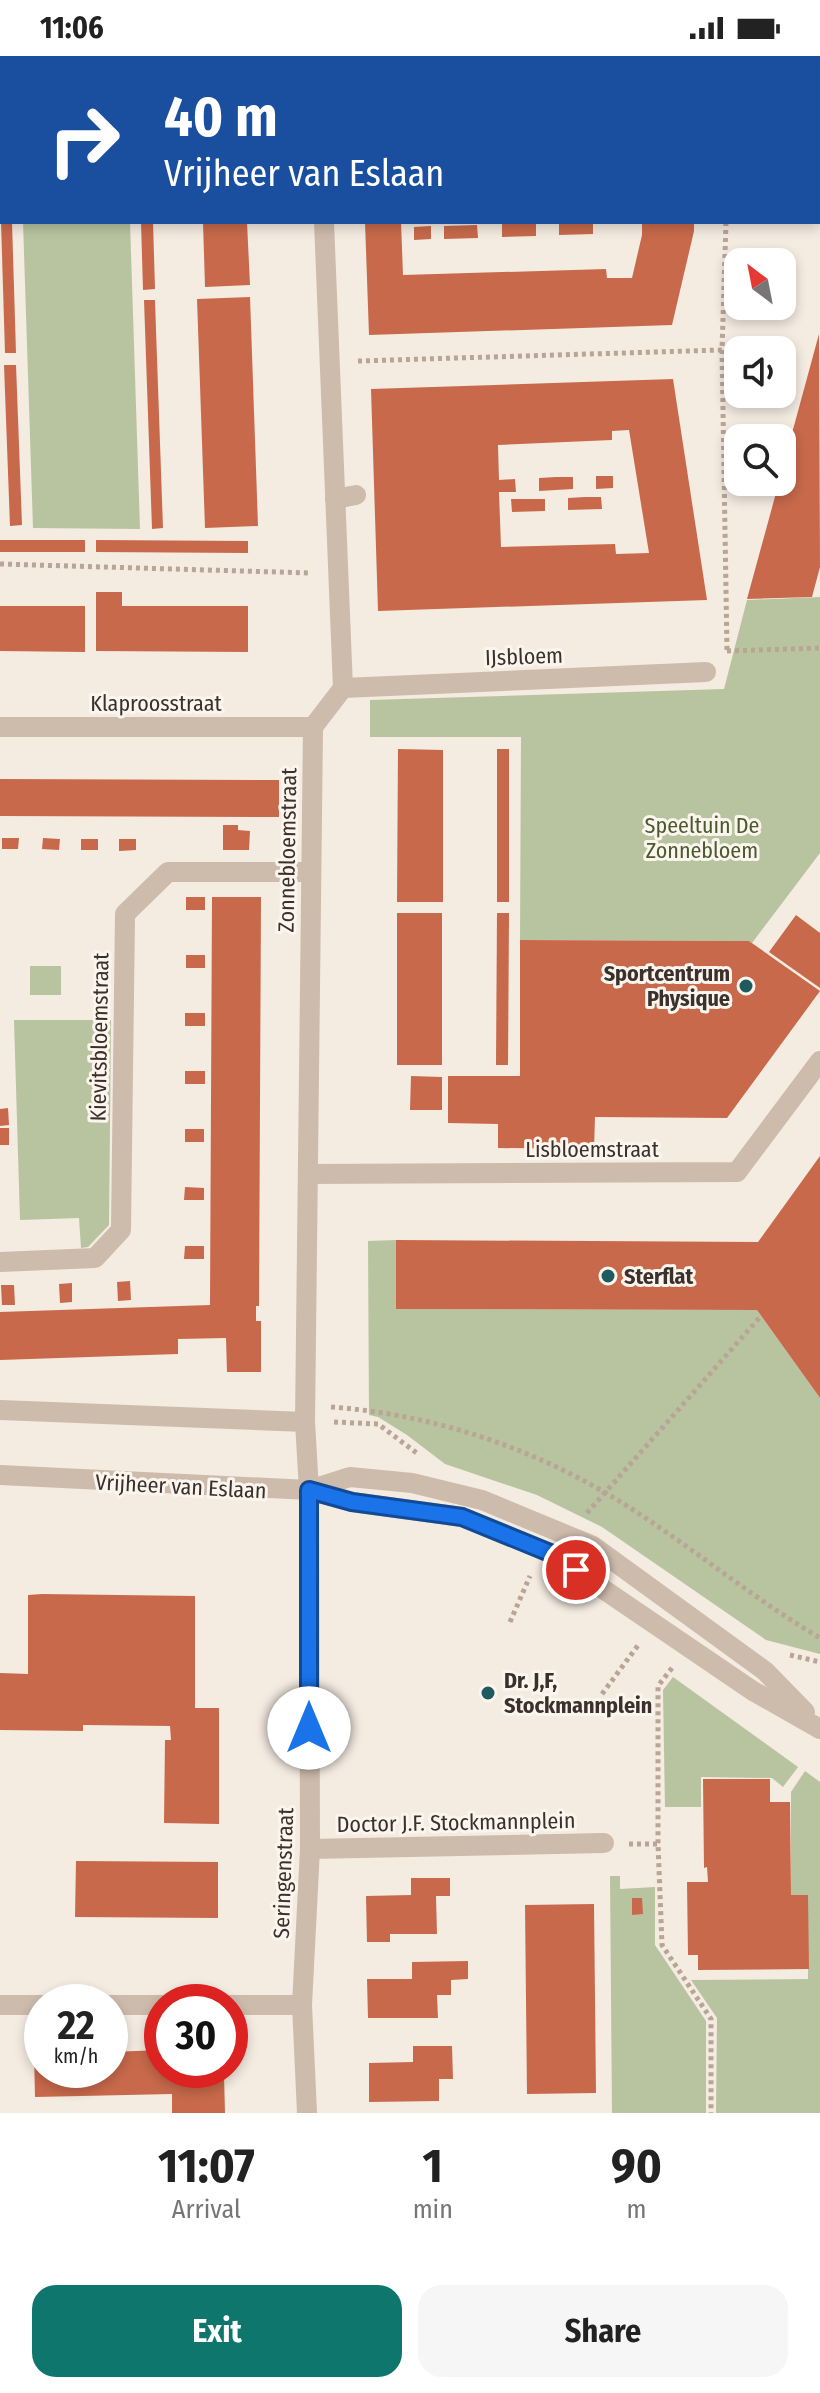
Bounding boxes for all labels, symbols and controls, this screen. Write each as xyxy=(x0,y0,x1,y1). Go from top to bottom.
text: 11:06 xyxy=(40,10,104,46)
text: 40 m xyxy=(164,84,278,151)
icon: right xyxy=(32,88,136,192)
text: Vrijheer van Eslaan xyxy=(164,152,444,196)
north arrow xyxy=(724,248,796,320)
map controls xyxy=(724,248,796,496)
button: sound xyxy=(724,336,796,408)
button: search xyxy=(724,424,796,496)
street label: IJsbloem xyxy=(485,642,563,671)
street label: Klaproosstraat xyxy=(90,690,223,717)
street label: Zonnebloemstraat xyxy=(273,767,302,932)
park label: Speeltuin De Zonnebloem xyxy=(645,812,759,864)
street label: Kievitsbloemstraat xyxy=(85,952,114,1122)
place label: Sportcentrum Physique xyxy=(604,960,730,1012)
marker: Sportcentrum Physique xyxy=(737,977,755,995)
street label: Lisbloemstraat xyxy=(525,1136,660,1163)
place label: Sterflat xyxy=(624,1263,694,1290)
marker: Sterflat xyxy=(599,1267,617,1285)
street label: Vrijheer van Eslaan xyxy=(95,1469,267,1504)
pin xyxy=(542,1536,610,1604)
icon: arrive xyxy=(554,1548,598,1592)
place label: Dr. J,F, Stockmannplein xyxy=(504,1667,652,1719)
marker: Dr. J,F, Stockmannplein xyxy=(479,1684,497,1702)
position arrow xyxy=(267,1686,351,1770)
street label: Seringenstraat xyxy=(268,1806,299,1939)
street label: Doctor J.F. Stockmannplein xyxy=(336,1807,576,1838)
speed limit sign: 30 xyxy=(144,1984,248,2088)
text: 22 xyxy=(57,2002,95,2050)
text: km/h xyxy=(54,2044,98,2068)
text: 11:07 xyxy=(158,2137,255,2195)
text: 1 xyxy=(423,2137,443,2195)
text: 90 xyxy=(611,2137,662,2195)
text: Arrival xyxy=(172,2194,241,2225)
text: min xyxy=(413,2194,453,2225)
text: m xyxy=(626,2194,646,2225)
button: Exit xyxy=(32,2285,402,2377)
button: Share xyxy=(418,2285,788,2377)

